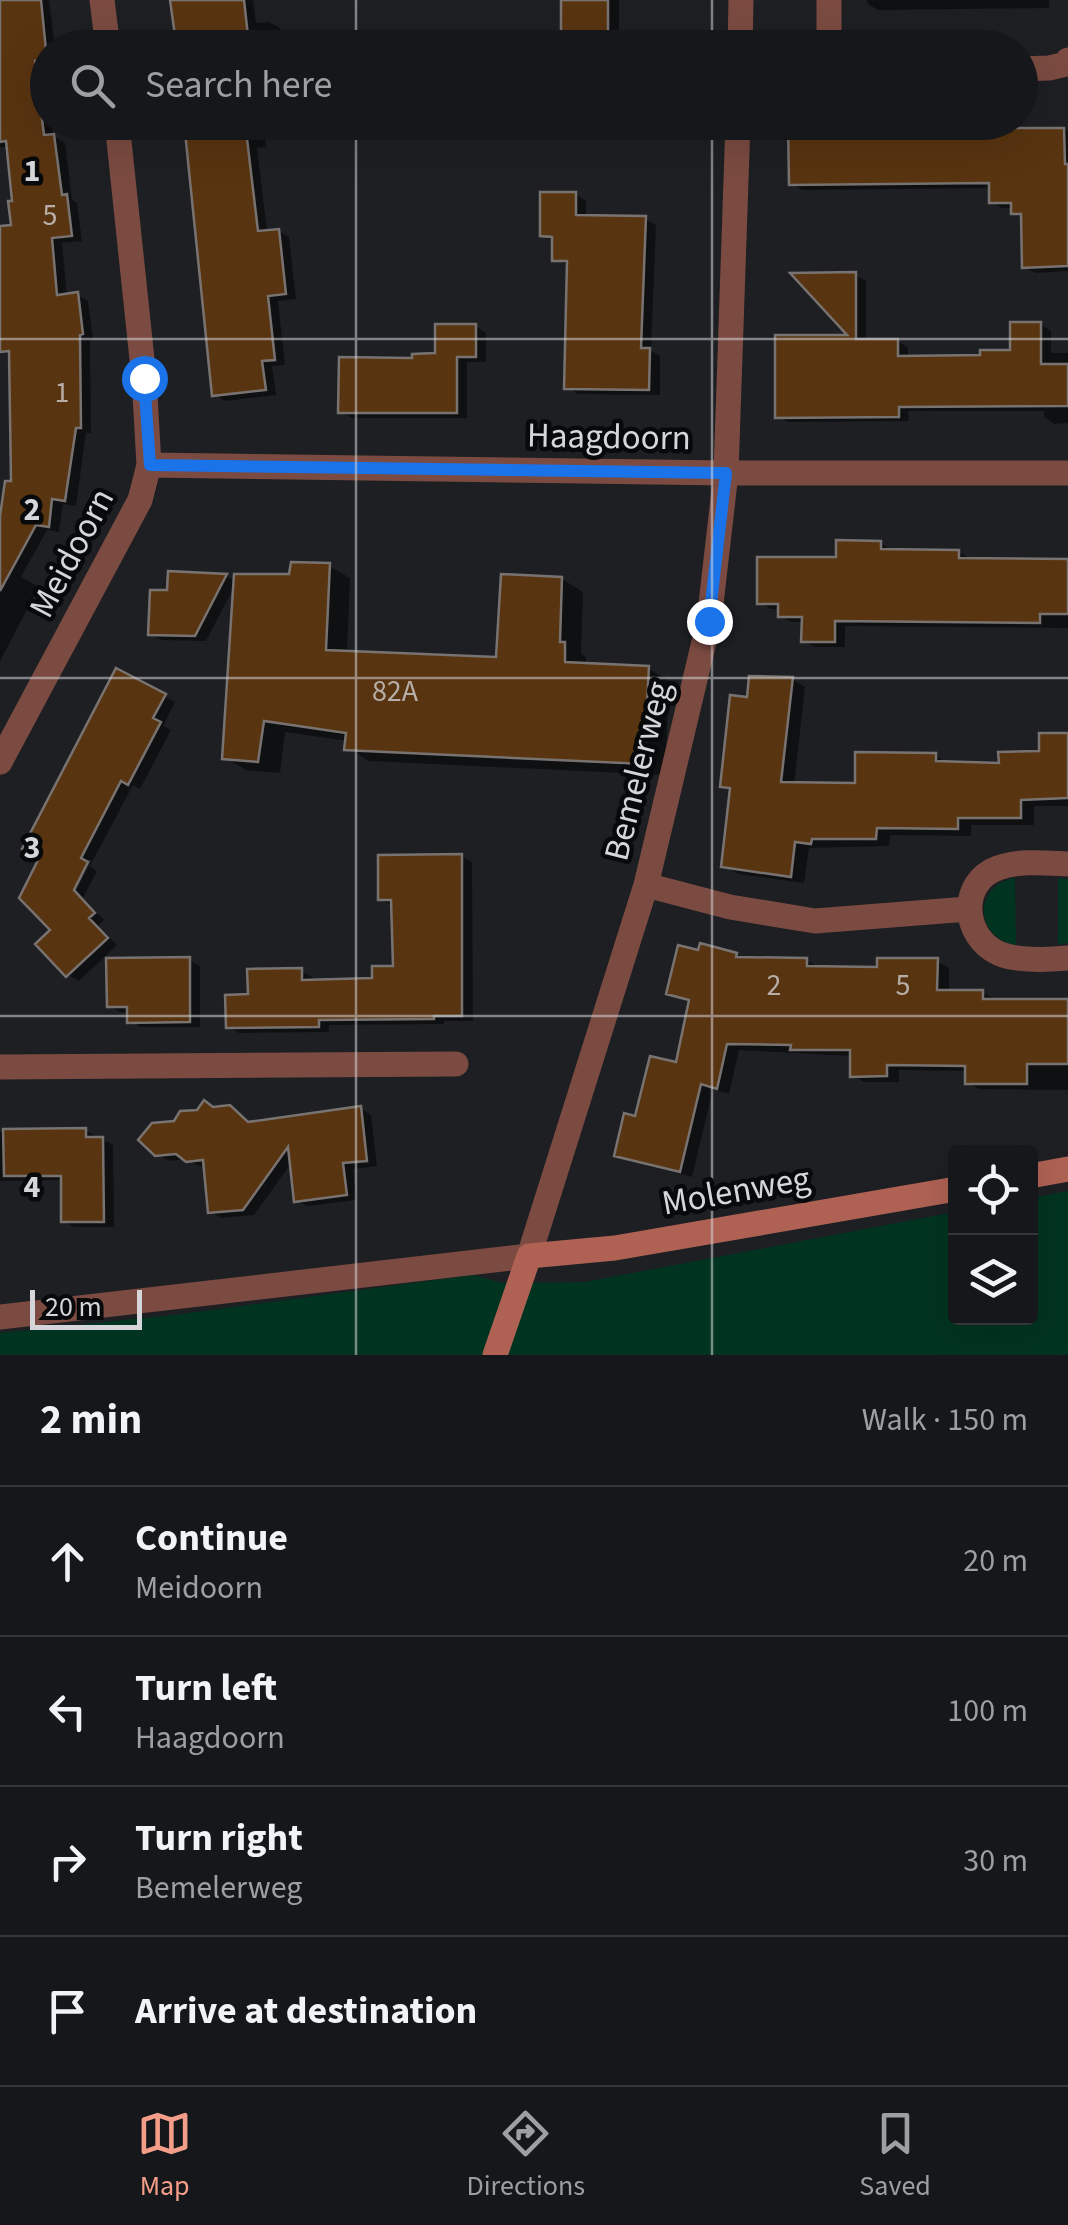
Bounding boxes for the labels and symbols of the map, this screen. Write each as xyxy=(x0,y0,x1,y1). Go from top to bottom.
text: 1 xyxy=(24,148,40,194)
house number: 5 xyxy=(43,194,57,237)
route start xyxy=(122,356,168,402)
house number: 1 xyxy=(55,371,69,414)
street label: Haagdoorn xyxy=(527,411,691,463)
street label: Meidoorn xyxy=(17,479,127,627)
text: 2 xyxy=(24,487,40,533)
route end xyxy=(687,599,733,645)
house number: 82A xyxy=(372,670,419,713)
street label: Bemelerweg xyxy=(592,676,684,866)
text: 3 xyxy=(24,825,40,871)
house number: 2 xyxy=(767,964,781,1007)
house number: 5 xyxy=(896,964,910,1007)
street label: Molenweg xyxy=(658,1153,814,1229)
text: 4 xyxy=(24,1164,41,1210)
scale bar xyxy=(30,1285,142,1330)

